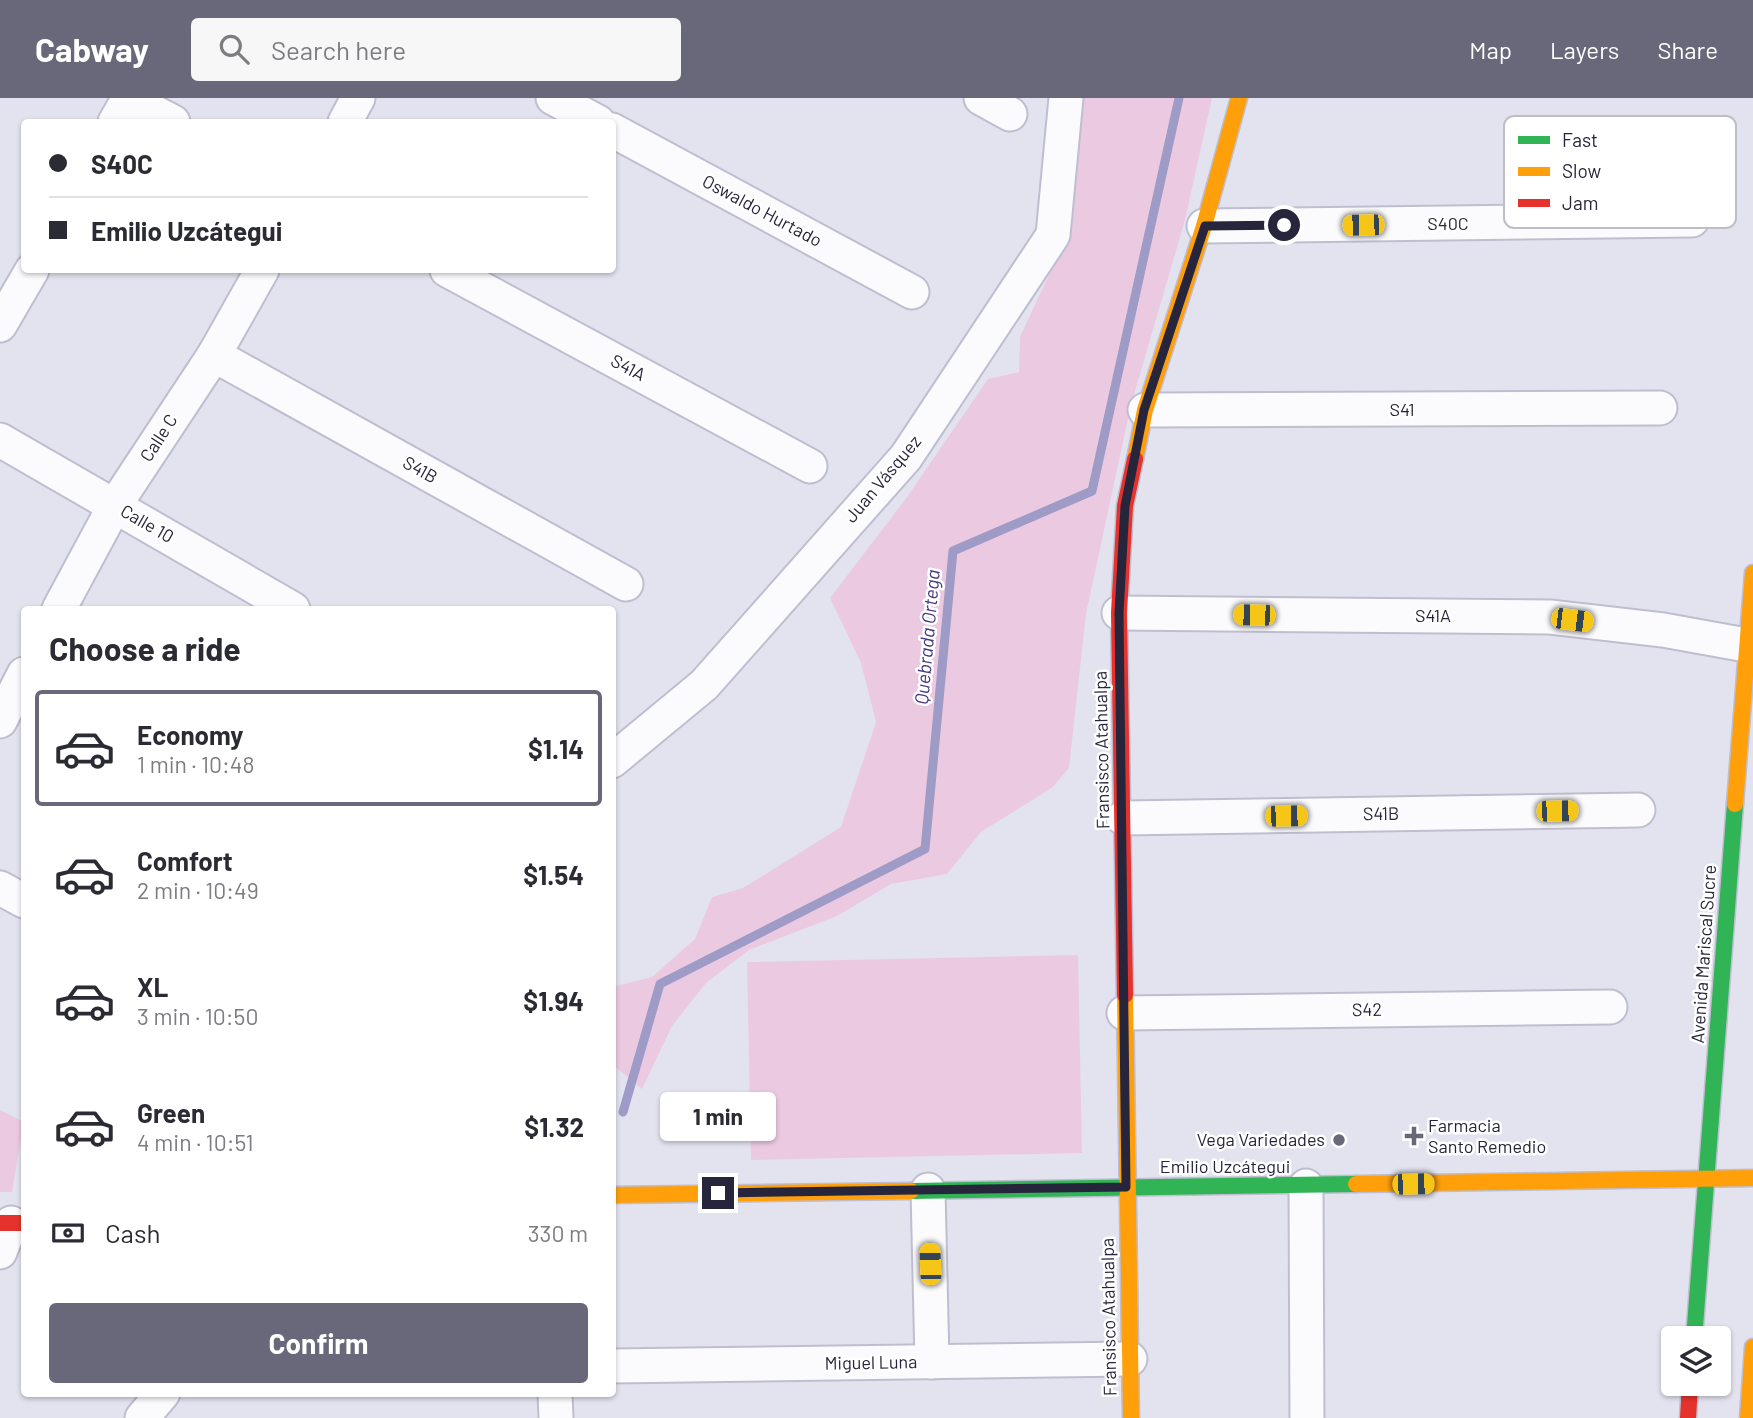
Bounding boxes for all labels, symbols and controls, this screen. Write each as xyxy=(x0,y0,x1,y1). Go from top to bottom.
search box xyxy=(191,18,681,81)
text: Cabway xyxy=(35,29,149,69)
icon: search xyxy=(215,30,253,68)
text: Search here xyxy=(271,34,406,65)
text: Map xyxy=(1469,35,1512,64)
text: Layers xyxy=(1550,35,1619,64)
text: Share xyxy=(1657,35,1718,64)
legend xyxy=(1504,116,1736,228)
text: Fast xyxy=(1562,128,1598,151)
text: S40C xyxy=(91,148,153,179)
text: Slow xyxy=(1562,159,1601,182)
street label: Oswaldo Hurtado xyxy=(699,169,826,251)
text: Jam xyxy=(1562,191,1598,214)
route start xyxy=(1268,209,1300,241)
street label: S40C xyxy=(1427,212,1469,234)
car xyxy=(1342,214,1385,236)
text: Emilio Uzcátegui xyxy=(91,215,282,246)
street label: S41A xyxy=(607,349,650,385)
street label: S41 xyxy=(1389,398,1415,420)
street label: Calle C xyxy=(135,409,182,465)
street label: Juan Vásquez xyxy=(839,430,925,527)
street label: S41B xyxy=(399,451,442,488)
street label: Calle 10 xyxy=(117,499,178,547)
water label: Quebrada Ortega xyxy=(909,569,944,705)
car xyxy=(1233,604,1276,626)
street label: S41A xyxy=(1415,604,1451,626)
car xyxy=(1550,607,1595,633)
text: Choose a ride xyxy=(49,629,241,667)
street label: Fransisco Atahualpa xyxy=(1089,671,1113,829)
icon: car xyxy=(53,717,116,780)
text: Economy xyxy=(137,719,243,750)
text: $1.14 xyxy=(528,733,584,764)
text: 1 min · 10:48 xyxy=(137,750,254,778)
car xyxy=(1536,800,1579,822)
street label: S41B xyxy=(1363,802,1399,824)
car xyxy=(1265,805,1308,827)
icon: car xyxy=(53,843,116,906)
text: Comfort xyxy=(137,845,233,876)
text: $1.54 xyxy=(523,859,584,890)
street label: Avenida Mariscal Sucre xyxy=(1686,864,1720,1044)
text: 2 min · 10:49 xyxy=(137,876,259,904)
icon: car xyxy=(53,969,116,1032)
text: XL xyxy=(137,971,168,1002)
text: $1.94 xyxy=(523,985,584,1016)
street label: S42 xyxy=(1352,998,1382,1020)
text: 3 min · 10:50 xyxy=(137,1002,258,1030)
callout: 1 min xyxy=(660,1091,776,1140)
icon: car xyxy=(53,1095,116,1158)
text: Green xyxy=(137,1097,205,1128)
text: 1 min xyxy=(693,1102,743,1130)
text: $1.32 xyxy=(524,1111,584,1142)
place label: Farmacia Santo Remedio xyxy=(1428,1114,1546,1157)
text: 4 min · 10:51 xyxy=(137,1128,254,1156)
place label: Vega Variedades xyxy=(1197,1128,1325,1150)
marker: Farmacia Santo Remedio xyxy=(1406,1128,1422,1144)
marker: Vega Variedades xyxy=(1331,1132,1347,1148)
street label: Emilio Uzcátegui xyxy=(1160,1155,1290,1177)
car xyxy=(1392,1173,1435,1195)
route end xyxy=(702,1177,734,1209)
icon: cash xyxy=(49,1214,87,1252)
text: Cash xyxy=(105,1217,160,1248)
text: 330 m xyxy=(528,1219,588,1247)
street label: Fransisco Atahualpa xyxy=(1096,1238,1120,1396)
car xyxy=(919,1243,942,1285)
button: Confirm xyxy=(49,1303,588,1383)
map controls xyxy=(1661,1326,1731,1396)
button: layers xyxy=(1661,1326,1731,1396)
street label: Miguel Luna xyxy=(824,1350,918,1374)

